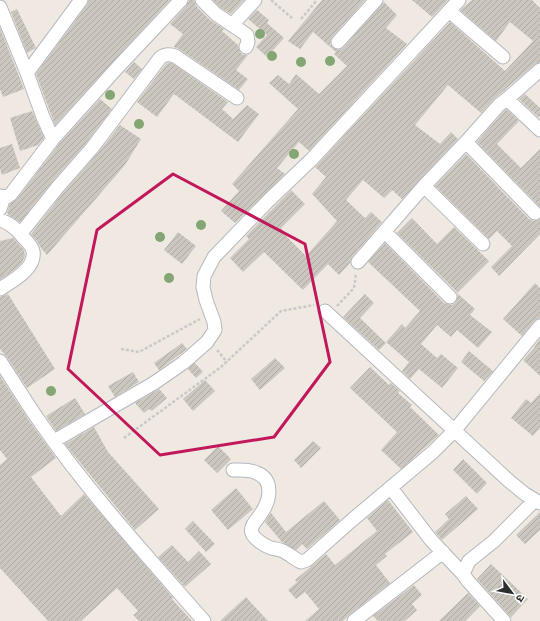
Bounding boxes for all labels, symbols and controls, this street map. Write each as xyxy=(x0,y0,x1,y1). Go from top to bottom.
north arrow xyxy=(492,573,532,613)
text: उ xyxy=(513,592,527,605)

